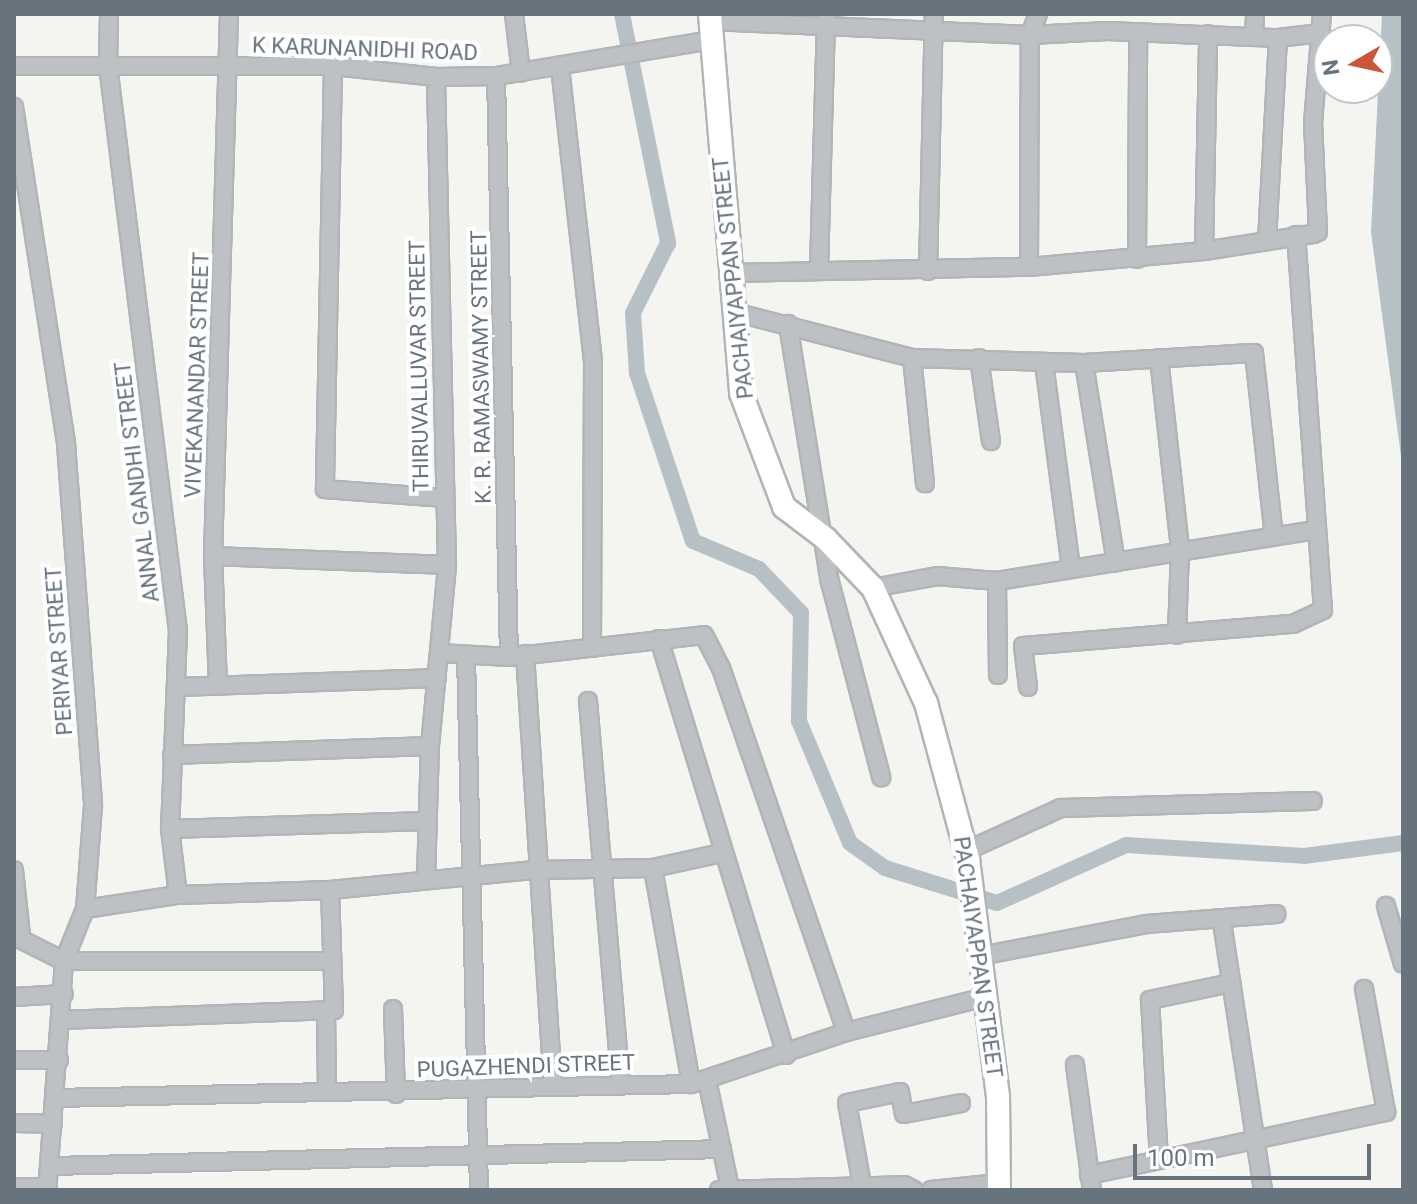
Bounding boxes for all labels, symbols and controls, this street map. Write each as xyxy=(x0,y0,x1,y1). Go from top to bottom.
north arrow xyxy=(1313,24,1393,104)
street label: K KARUNANIDHI ROAD xyxy=(252,32,478,66)
text: N xyxy=(1317,58,1344,77)
street label: PACHAIYAPPAN STREET xyxy=(707,156,759,400)
street label: K. R. RAMASWAMY STREET xyxy=(465,230,497,504)
street label: THIRUVALLUVAR STREET xyxy=(404,240,434,492)
street label: VIVEKANANDAR STREET xyxy=(180,251,214,499)
street label: ANNAL GANDHI STREET xyxy=(109,360,165,604)
street label: PERIYAR STREET xyxy=(40,566,78,736)
street label: PACHAIYAPPAN STREET xyxy=(948,835,1008,1079)
street label: PUGAZHENDI STREET xyxy=(416,1049,636,1083)
scale bar xyxy=(1137,1128,1375,1178)
text: 100 m xyxy=(1147,1144,1214,1172)

